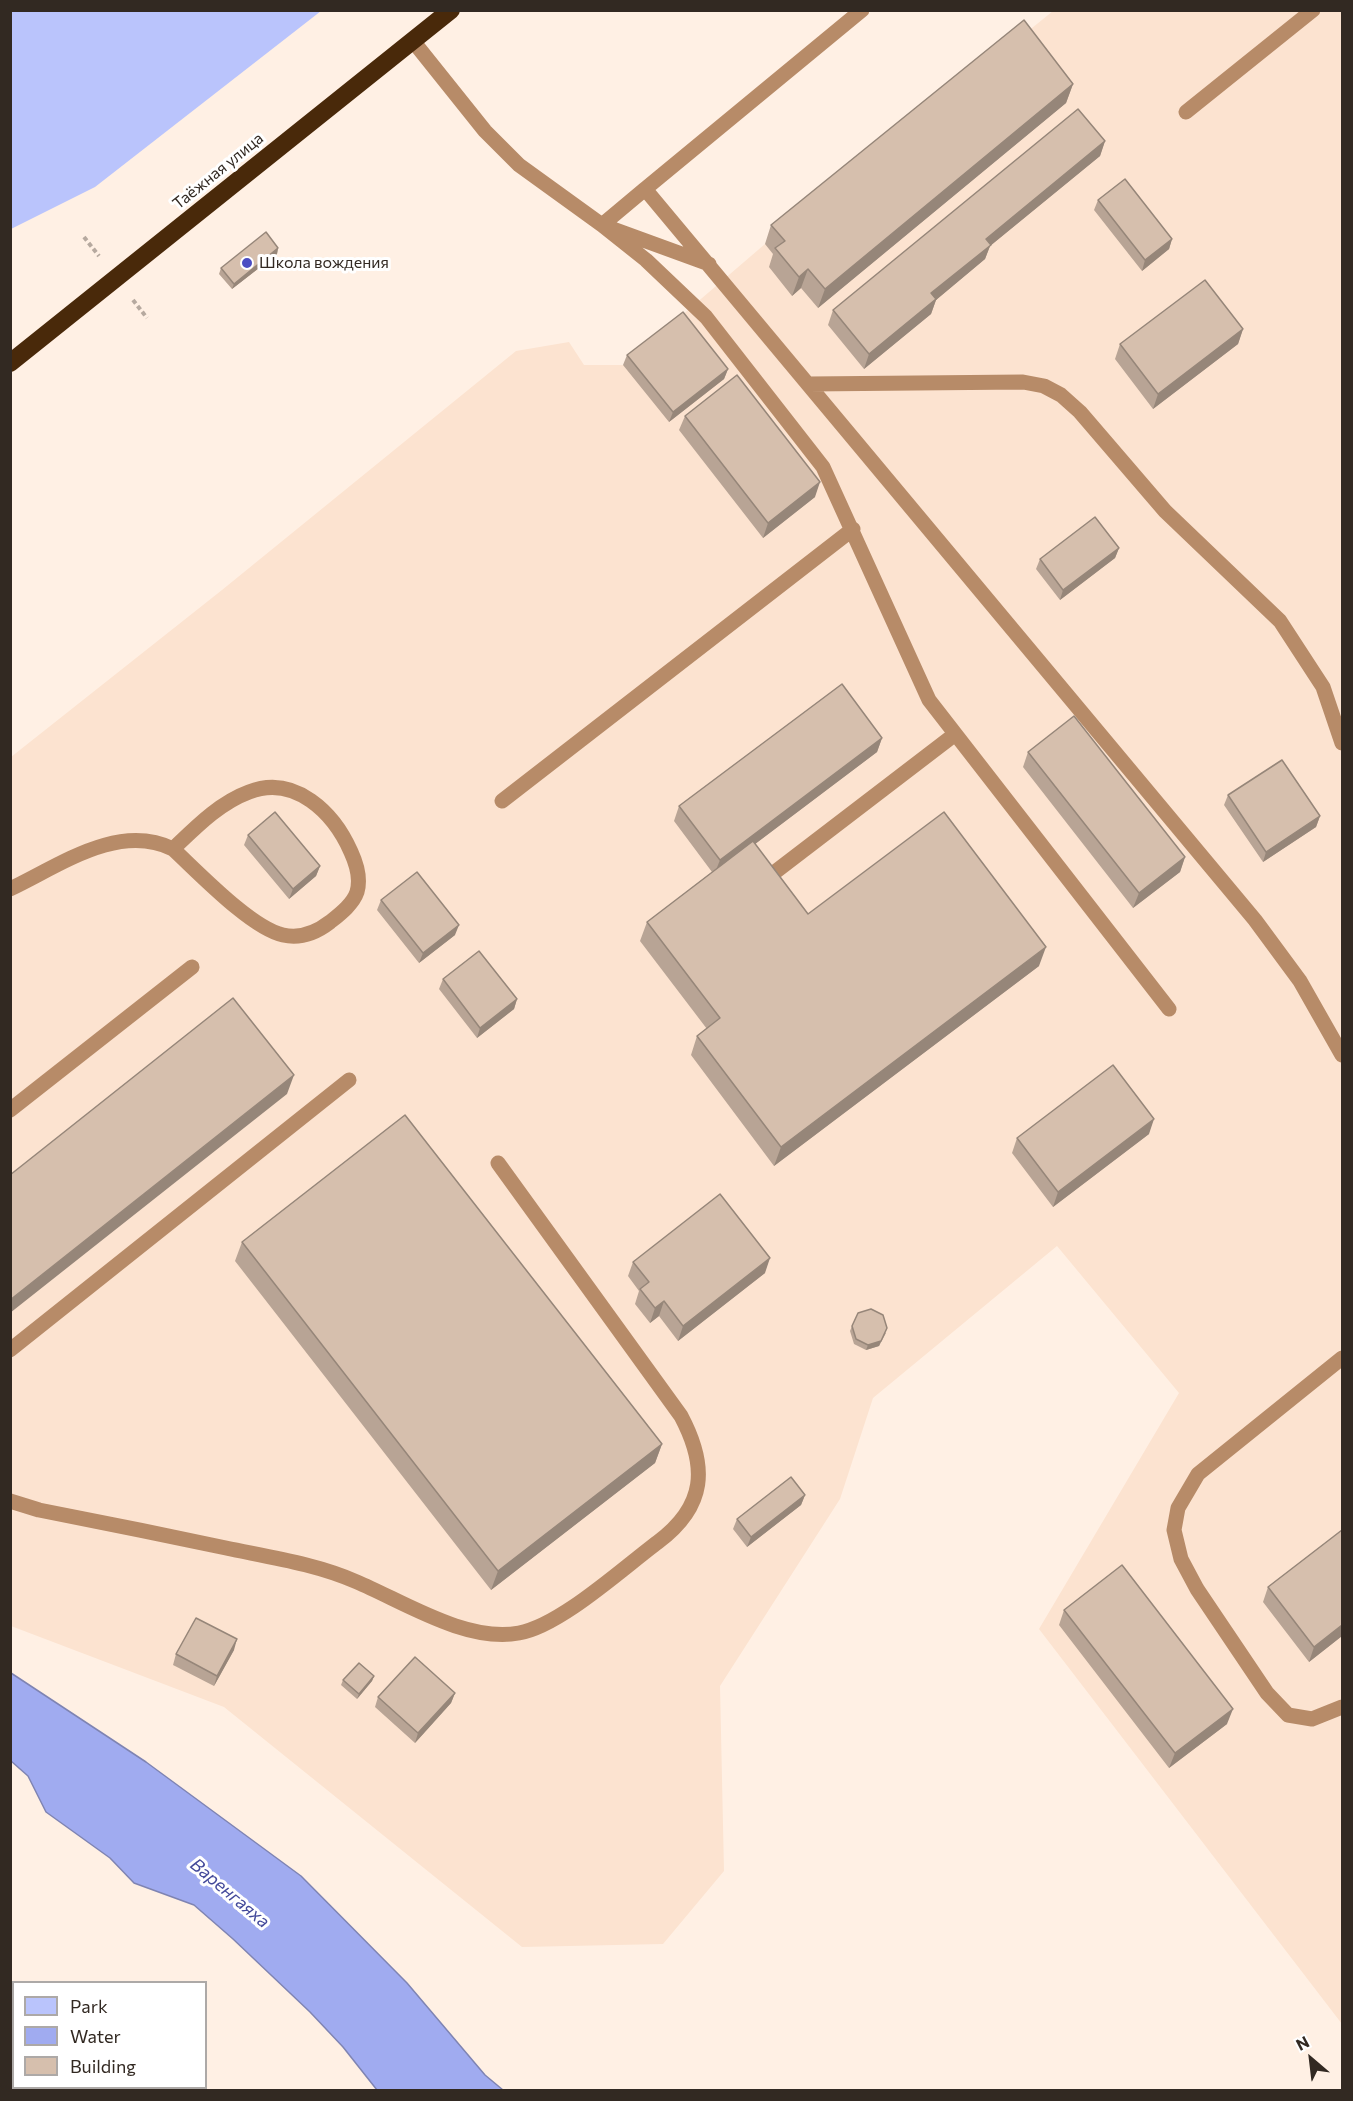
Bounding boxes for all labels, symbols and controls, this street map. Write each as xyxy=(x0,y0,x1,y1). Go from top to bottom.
street label: Таёжная улица xyxy=(169,129,267,213)
place label: Школа вождения xyxy=(259,253,389,273)
marker: Школа вождения xyxy=(240,256,254,270)
water label: Варенгаяха xyxy=(186,1854,274,1932)
legend xyxy=(12,1981,207,2089)
text: Park xyxy=(70,1995,108,2017)
text: Water xyxy=(70,2025,121,2047)
north arrow xyxy=(1281,2029,1341,2089)
text: N xyxy=(1293,2031,1312,2054)
text: Building xyxy=(70,2055,136,2077)

